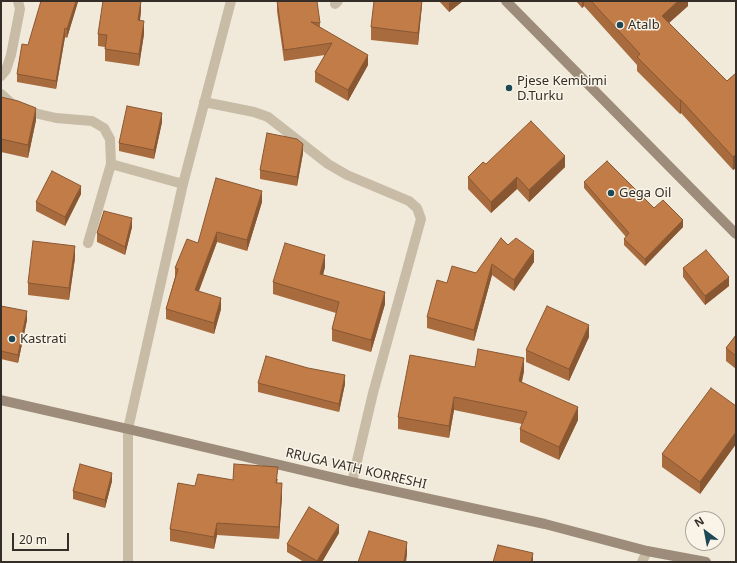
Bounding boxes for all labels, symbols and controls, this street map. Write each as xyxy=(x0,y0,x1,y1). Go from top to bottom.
place label: Atalb xyxy=(628,17,660,33)
marker: Atalb xyxy=(615,20,625,30)
place label: Pjese Kembimi D.Turku xyxy=(517,73,607,104)
marker: Pjese Kembimi D.Turku xyxy=(504,83,514,93)
place label: Gega Oil xyxy=(619,185,671,201)
marker: Gega Oil xyxy=(606,188,616,198)
place label: Kastrati xyxy=(20,331,67,347)
marker: Kastrati xyxy=(7,334,17,344)
street label: RRUGA VATH KORRESHI xyxy=(284,445,428,493)
north arrow xyxy=(685,511,725,551)
text: N xyxy=(691,513,707,530)
scale bar xyxy=(14,525,71,551)
text: 20 m xyxy=(19,531,47,548)

